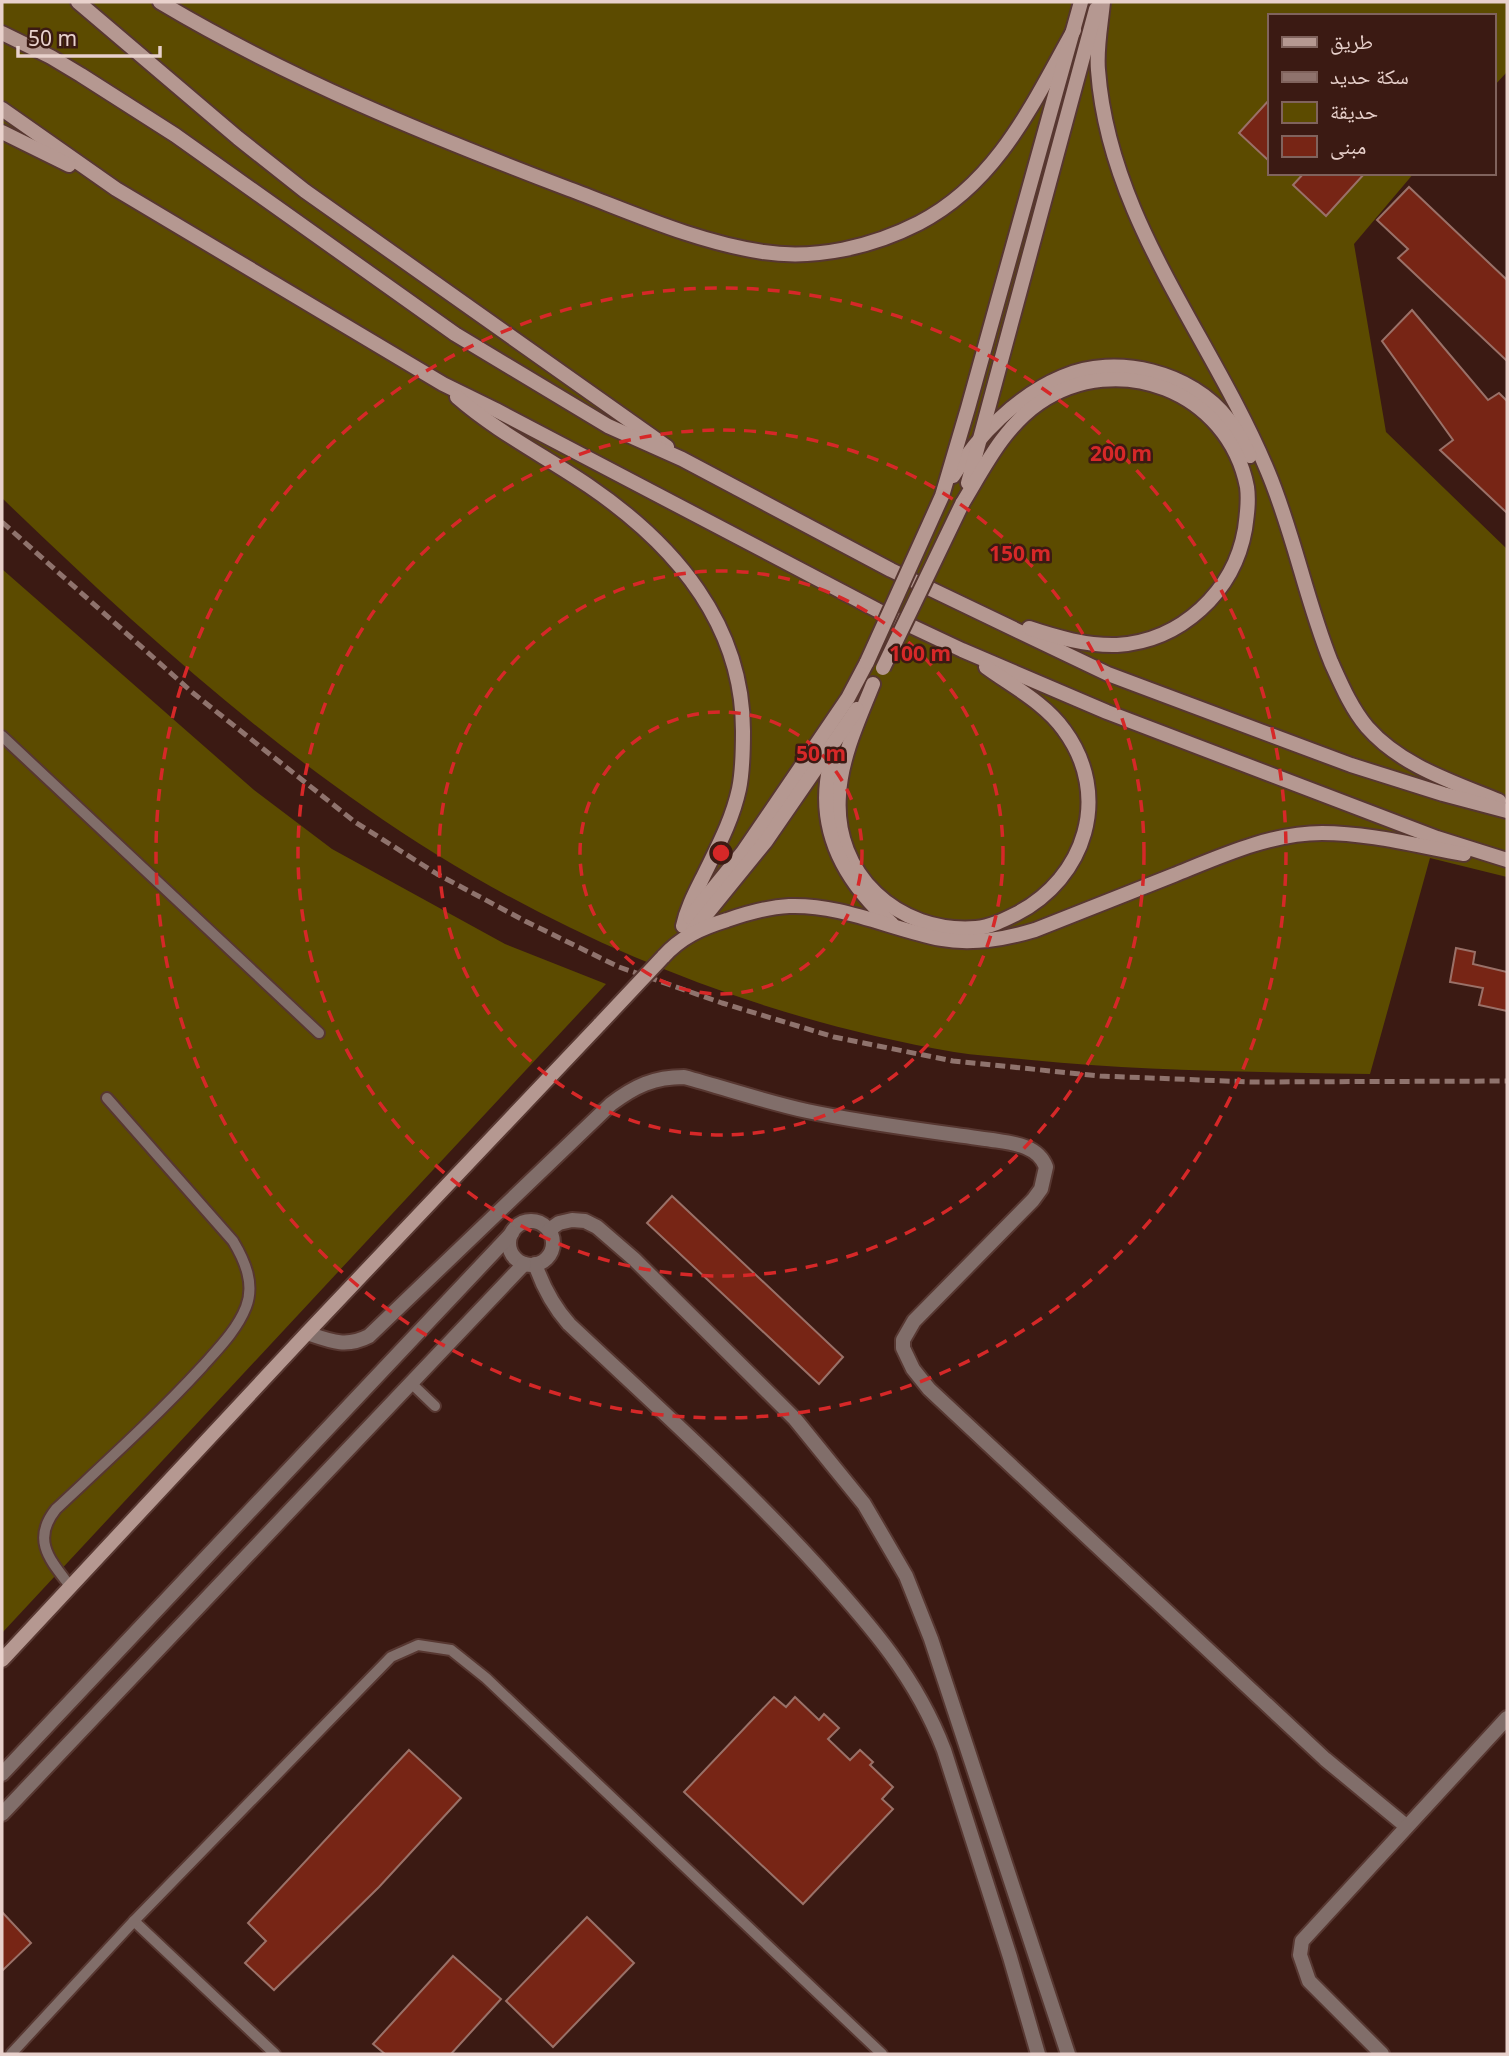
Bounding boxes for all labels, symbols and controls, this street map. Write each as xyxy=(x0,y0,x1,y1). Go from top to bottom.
scale bar xyxy=(18,14,159,58)
legend xyxy=(1268,14,1495,175)
text: 50 m xyxy=(28,24,77,52)
text: طريق xyxy=(1330,27,1373,55)
text: سكة حديد xyxy=(1330,62,1409,90)
text: حديقة xyxy=(1330,97,1378,125)
text: مبنى xyxy=(1330,132,1366,160)
text: 200 m xyxy=(1090,439,1152,467)
text: 150 m xyxy=(989,539,1051,567)
text: 100 m xyxy=(889,639,951,667)
text: 50 m xyxy=(796,739,846,767)
centre of rings xyxy=(709,841,733,865)

